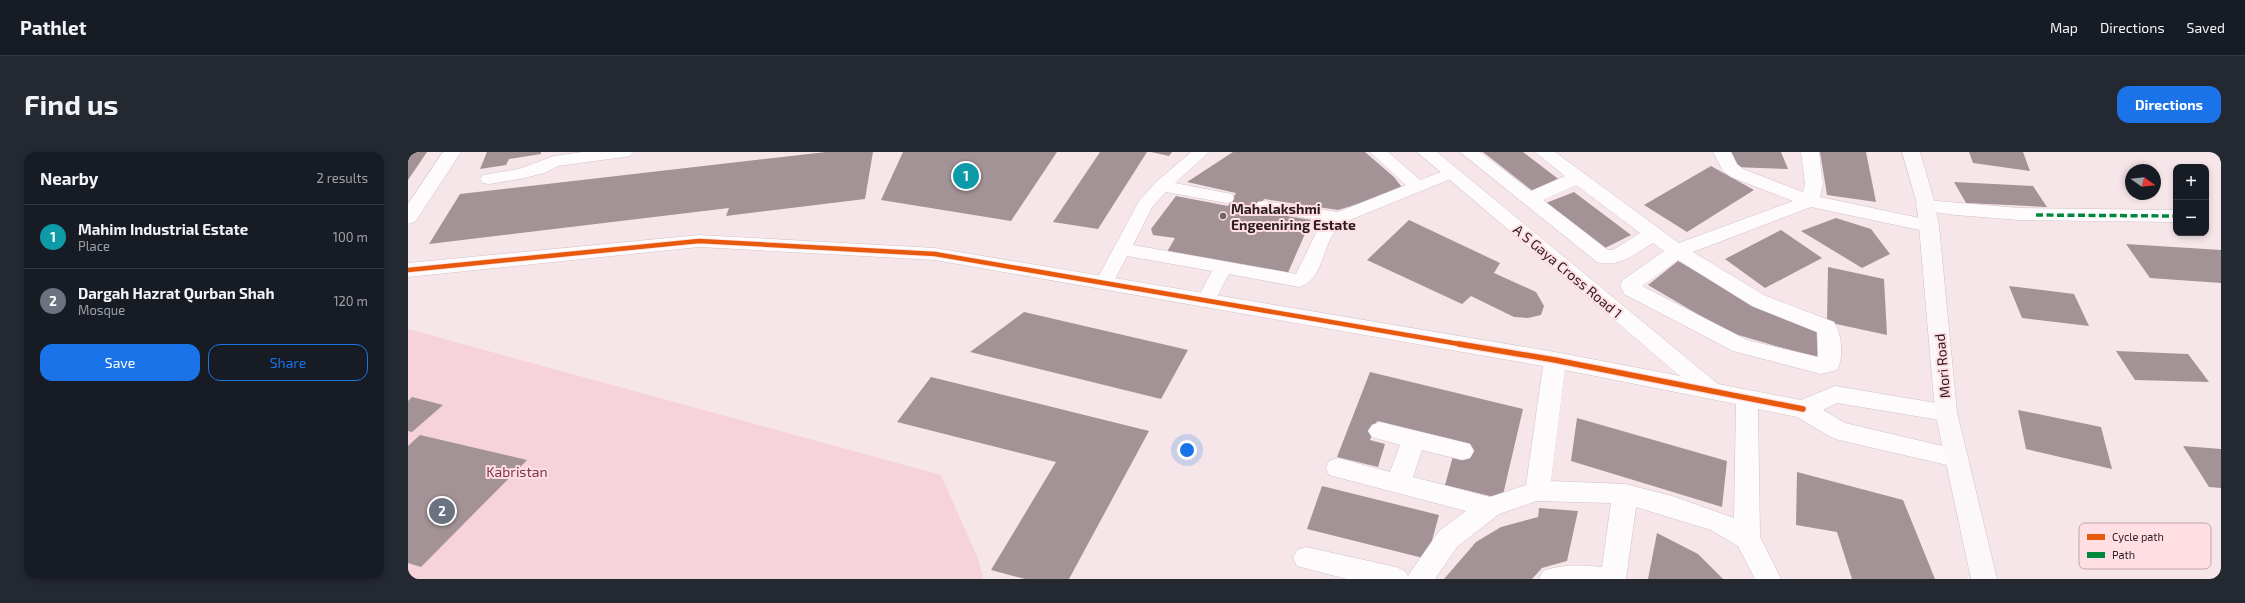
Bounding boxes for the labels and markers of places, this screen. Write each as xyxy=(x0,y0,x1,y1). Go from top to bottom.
pin: 1 xyxy=(953,161,979,191)
place label: Mahalakshmi Engeeniring Estate xyxy=(1231,200,1356,233)
marker: Mahalakshmi Engeeniring Estate xyxy=(1218,211,1228,221)
pin: 2 xyxy=(429,496,455,526)

